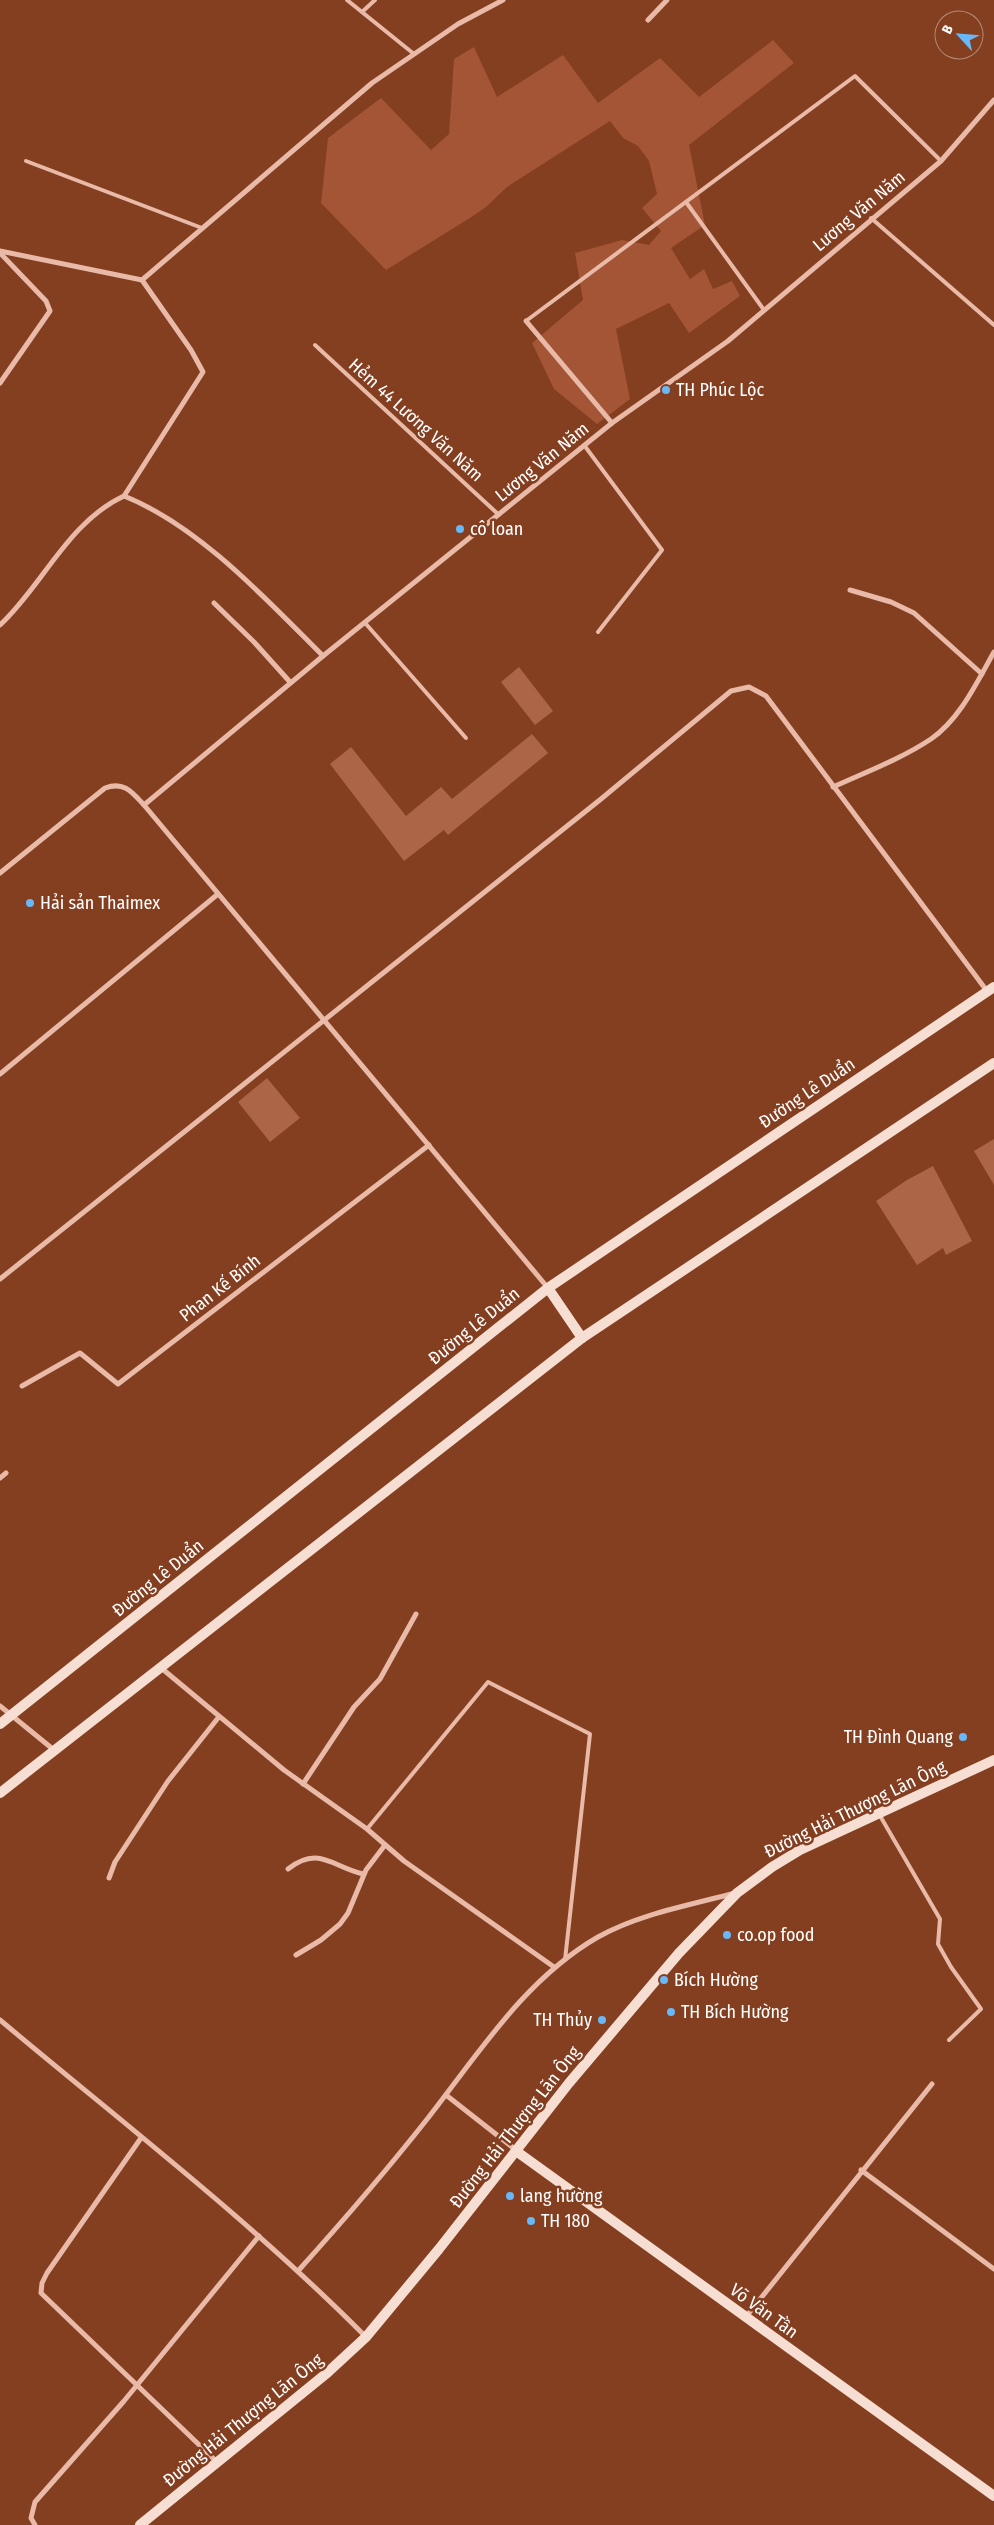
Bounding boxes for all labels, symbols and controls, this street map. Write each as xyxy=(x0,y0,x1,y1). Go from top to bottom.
north arrow xyxy=(934,10,984,60)
text: B xyxy=(938,22,957,37)
street label: Lương Văn Năm xyxy=(808,166,910,256)
street label: Hẻm 44 Lương Văn Năm xyxy=(344,354,488,486)
place label: TH Phúc Lộc xyxy=(676,379,764,401)
marker: TH Phúc Lộc xyxy=(660,384,672,396)
street label: Lương Văn Năm xyxy=(491,418,593,506)
place label: cô loan xyxy=(470,518,523,540)
marker: cô loan xyxy=(454,523,466,535)
place label: Hải sản Thaimex xyxy=(40,892,160,914)
marker: Hải sản Thaimex xyxy=(24,897,36,909)
street label: Đường Lê Duẩn xyxy=(754,1052,859,1133)
street label: Phan Kế Bính xyxy=(175,1250,265,1326)
street label: Đường Lê Duẩn xyxy=(423,1282,524,1369)
street label: Đường Lê Duẩn xyxy=(107,1534,208,1621)
place label: TH Đình Quang xyxy=(844,1726,954,1748)
marker: TH Đình Quang xyxy=(957,1731,969,1743)
street label: Đường Hải Thượng Lãn Ông xyxy=(760,1755,950,1863)
place label: co.op food xyxy=(737,1924,814,1946)
marker: co.op food xyxy=(721,1929,733,1941)
place label: Bích Hường xyxy=(674,1969,759,1991)
marker: Bích Hường xyxy=(658,1974,670,1986)
place label: TH Bích Hường xyxy=(681,2001,789,2023)
marker: TH Bích Hường xyxy=(665,2006,677,2018)
place label: TH Thủy xyxy=(533,2009,592,2031)
marker: TH Thủy xyxy=(596,2014,608,2026)
street label: Đường Hải Thượng Lãn Ông xyxy=(445,2041,585,2212)
place label: lang hường xyxy=(520,2185,603,2207)
marker: lang hường xyxy=(504,2190,516,2202)
place label: TH 180 xyxy=(541,2210,590,2232)
marker: TH 180 xyxy=(525,2215,537,2227)
street label: Võ Văn Tần xyxy=(726,2279,802,2343)
street label: Đường Hải Thượng Lãn Ông xyxy=(159,2348,328,2491)

